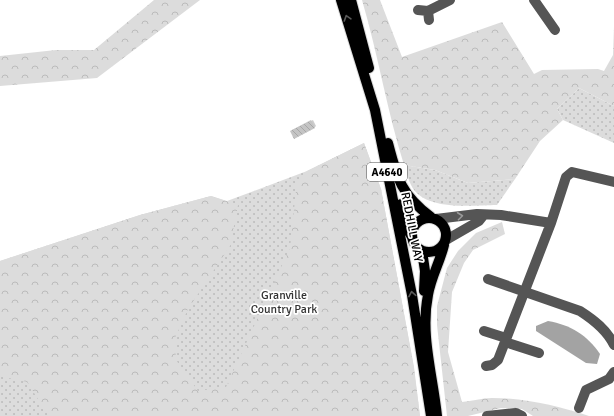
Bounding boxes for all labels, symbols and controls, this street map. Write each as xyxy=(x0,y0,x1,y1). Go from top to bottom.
one-way arrow xyxy=(343,15,351,22)
road number: A4640 xyxy=(367,163,407,181)
street label: REDHILL WAY xyxy=(397,191,426,263)
one-way arrow xyxy=(457,212,463,221)
park label: Granville Country Park xyxy=(251,288,317,317)
one-way arrow xyxy=(408,291,417,297)

